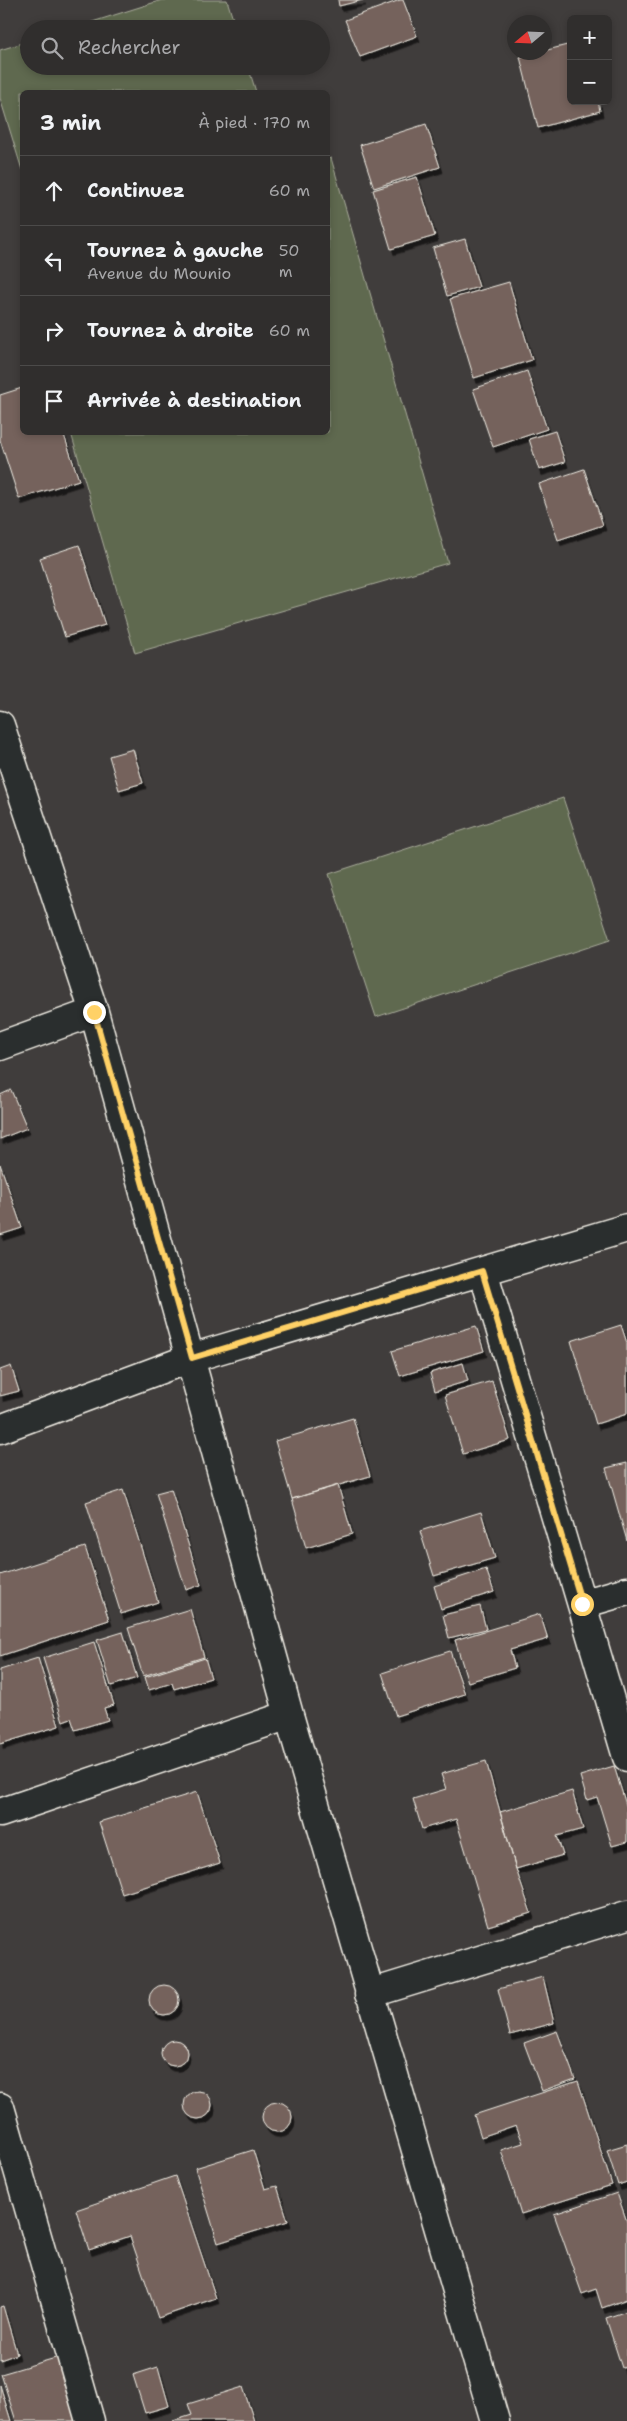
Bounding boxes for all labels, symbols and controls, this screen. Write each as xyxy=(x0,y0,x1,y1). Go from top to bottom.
north arrow xyxy=(507,15,552,60)
map controls xyxy=(567,15,612,105)
button: + xyxy=(567,15,612,60)
search box xyxy=(20,20,330,75)
icon: search xyxy=(38,34,66,62)
text: Rechercher xyxy=(78,35,181,60)
button: − xyxy=(567,60,612,105)
text: 3 min xyxy=(40,109,101,137)
text: À pied · 170 m xyxy=(198,112,310,133)
icon: ahead xyxy=(40,177,68,205)
text: Continuez xyxy=(87,178,185,203)
text: 60 m xyxy=(269,180,310,201)
text: Tournez à gauche xyxy=(87,238,264,263)
text: 50 m xyxy=(279,240,300,282)
icon: left xyxy=(40,247,68,275)
text: Avenue du Mounio xyxy=(87,263,231,284)
icon: right xyxy=(40,317,68,345)
text: Tournez à droite xyxy=(87,318,254,343)
text: 60 m xyxy=(269,320,310,341)
icon: arrive xyxy=(40,387,68,415)
text: Arrivée à destination xyxy=(87,388,301,413)
route end xyxy=(83,1001,106,1024)
route start xyxy=(571,1593,594,1616)

